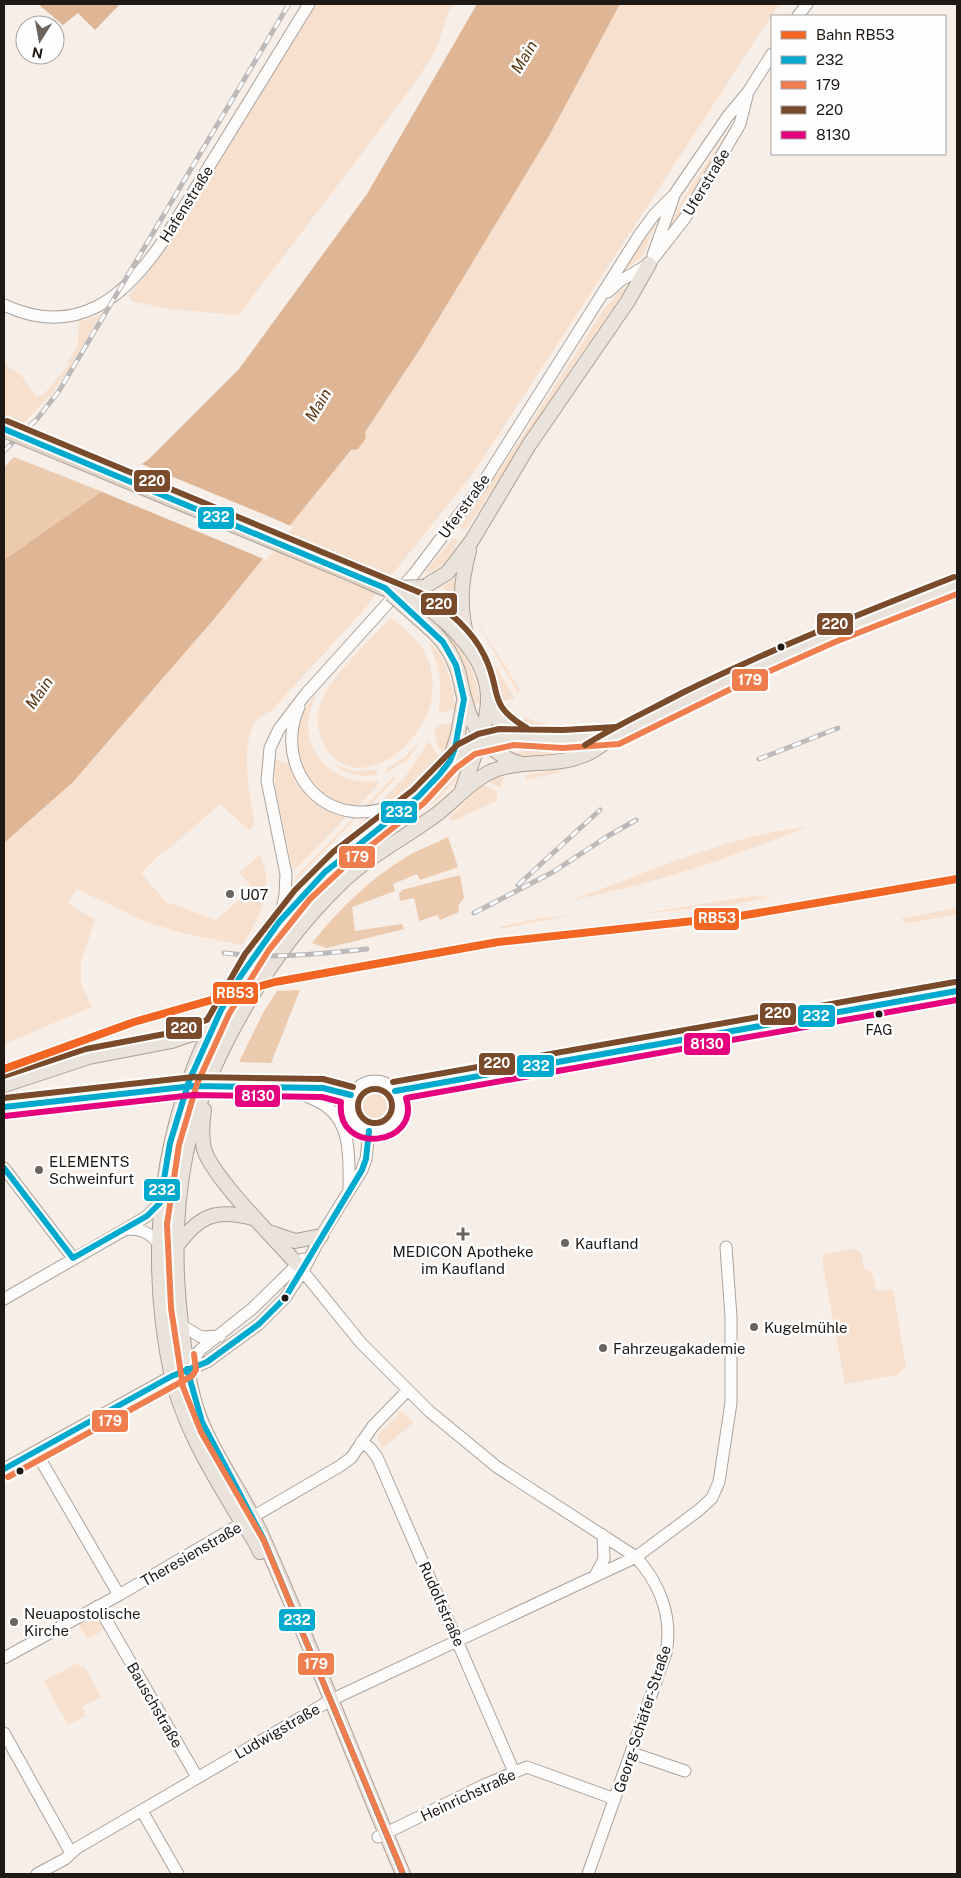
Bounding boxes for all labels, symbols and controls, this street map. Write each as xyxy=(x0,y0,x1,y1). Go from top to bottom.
north arrow xyxy=(15,15,65,65)
legend xyxy=(771,15,946,155)
text: Bahn RB53 xyxy=(816,26,895,43)
water label: Main xyxy=(507,37,541,77)
text: N xyxy=(31,44,44,62)
text: 232 xyxy=(816,51,843,68)
text: 179 xyxy=(816,76,840,93)
text: 220 xyxy=(816,101,843,118)
text: 8130 xyxy=(816,126,850,143)
street label: Uferstraße xyxy=(679,145,733,219)
street label: Hafenstraße xyxy=(156,163,216,245)
water label: Main xyxy=(301,385,335,425)
line badge: 220 xyxy=(133,469,171,493)
street label: Uferstraße xyxy=(435,471,493,541)
text: 220 xyxy=(139,473,165,489)
line badge: 232 xyxy=(197,506,235,530)
text: 232 xyxy=(202,509,230,525)
line badge: 220 xyxy=(420,592,458,616)
text: 220 xyxy=(426,596,452,612)
line badge: 220 xyxy=(816,612,854,636)
text: 220 xyxy=(822,616,848,632)
unlabelled marker xyxy=(776,642,786,652)
line badge: 179 xyxy=(731,668,769,692)
text: 179 xyxy=(738,672,762,688)
water label: Main xyxy=(21,673,57,713)
line badge: 232 xyxy=(380,800,418,824)
text: 232 xyxy=(385,804,413,820)
line badge: 179 xyxy=(338,845,376,869)
text: 179 xyxy=(345,849,369,865)
place label: U07 xyxy=(240,886,268,903)
marker: U07 xyxy=(224,888,236,900)
line badge: RB53 xyxy=(693,907,740,931)
text: RB53 xyxy=(698,910,736,926)
line badge: RB53 xyxy=(212,981,259,1005)
text: RB53 xyxy=(216,985,254,1001)
line badge: 220 xyxy=(759,1002,797,1026)
line badge: 232 xyxy=(797,1004,836,1028)
text: 220 xyxy=(765,1005,791,1021)
text: 232 xyxy=(802,1008,830,1024)
marker: FAG xyxy=(874,1009,884,1019)
line badge: 220 xyxy=(165,1016,203,1040)
text: 220 xyxy=(171,1020,197,1036)
place label: FAG xyxy=(865,1022,893,1038)
line badge: 8130 xyxy=(683,1032,731,1056)
text: 8130 xyxy=(690,1036,724,1052)
line badge: 220 xyxy=(478,1052,516,1076)
line badge: 232 xyxy=(516,1054,555,1078)
text: 220 xyxy=(484,1055,510,1071)
text: 232 xyxy=(522,1058,550,1074)
line badge: 8130 xyxy=(234,1084,281,1108)
text: 8130 xyxy=(241,1088,275,1104)
place label: ELEMENTS Schweinfurt xyxy=(49,1153,134,1187)
marker: ELEMENTS Schweinfurt xyxy=(33,1164,45,1176)
line badge: 232 xyxy=(143,1178,181,1202)
text: 232 xyxy=(148,1182,176,1198)
marker: MEDICON Apotheke im Kaufland xyxy=(457,1228,469,1240)
place label: Kaufland xyxy=(575,1235,638,1252)
marker: Kaufland xyxy=(559,1237,571,1249)
place label: MEDICON Apotheke im Kaufland xyxy=(393,1243,533,1277)
unlabelled marker xyxy=(280,1293,290,1303)
place label: Kugelmühle xyxy=(764,1319,848,1336)
marker: Kugelmühle xyxy=(748,1321,760,1333)
place label: Fahrzeugakademie xyxy=(613,1340,746,1357)
marker: Fahrzeugakademie xyxy=(597,1342,609,1354)
line badge: 179 xyxy=(91,1409,129,1433)
text: 179 xyxy=(98,1413,122,1429)
unlabelled marker xyxy=(15,1466,25,1476)
street label: Theresienstraße xyxy=(138,1518,244,1590)
street label: Rudolfstraße xyxy=(416,1559,468,1649)
place label: Neuapostolische Kirche xyxy=(24,1605,141,1639)
line badge: 232 xyxy=(278,1608,316,1632)
text: 232 xyxy=(283,1612,311,1628)
marker: Neuapostolische Kirche xyxy=(8,1616,20,1628)
street label: Georg-Schäfer-Straße xyxy=(610,1643,674,1795)
line badge: 179 xyxy=(297,1652,335,1676)
text: 179 xyxy=(304,1656,328,1672)
street label: Bauschstraße xyxy=(124,1659,186,1751)
street label: Ludwigstraße xyxy=(231,1700,323,1762)
street label: Heinrichstraße xyxy=(418,1766,518,1824)

